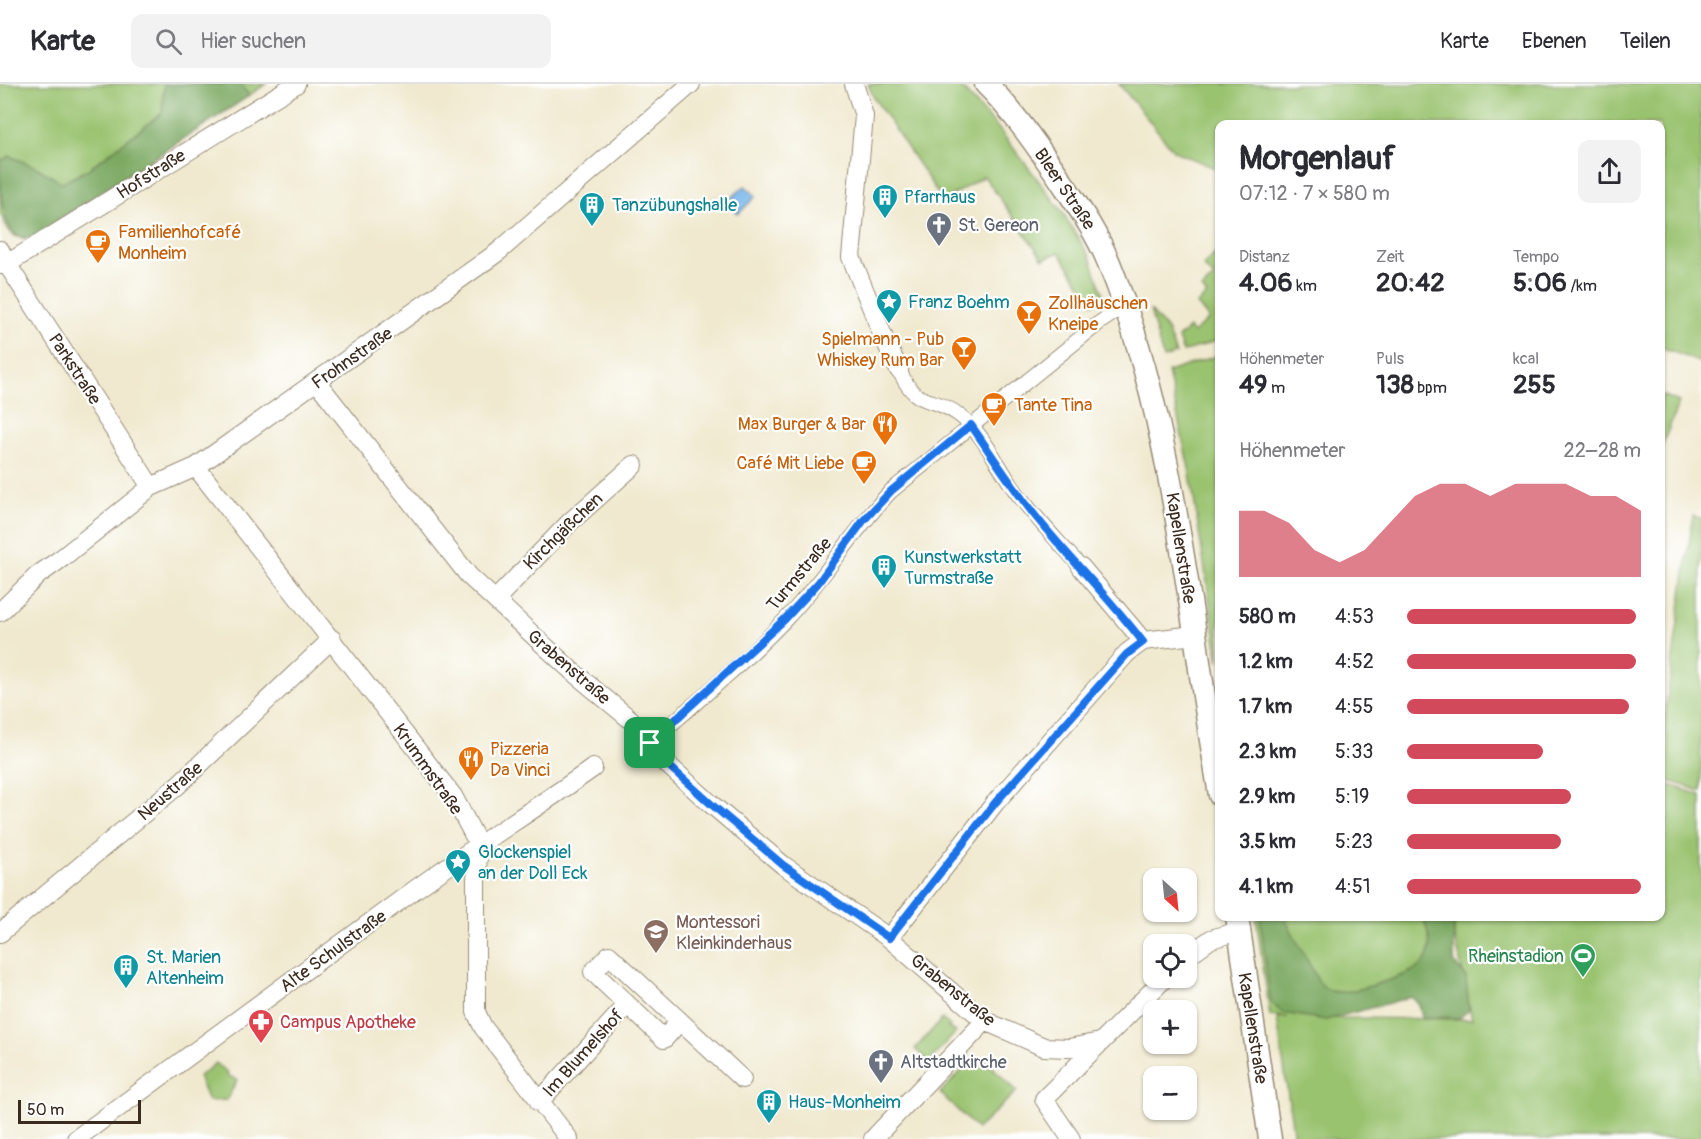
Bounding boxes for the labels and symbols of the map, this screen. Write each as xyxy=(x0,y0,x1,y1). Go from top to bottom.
street label: Hofstraße xyxy=(112,144,190,205)
street label: Bleer Straße xyxy=(1029,144,1100,235)
building icon: Pfarrhaus xyxy=(870,182,900,220)
place label: Pfarrhaus xyxy=(904,186,975,209)
building icon: Tanzübungshalle xyxy=(577,190,607,228)
place label: Tanzübungshalle xyxy=(612,194,737,217)
church icon: St. Gereon xyxy=(924,210,954,248)
place label: St. Gereon xyxy=(958,214,1039,237)
place label: Familienhofcafé Monheim xyxy=(118,221,241,265)
cafe icon: Familienhofcafé Monheim xyxy=(83,227,113,265)
place icon: Franz Boehm xyxy=(874,287,904,325)
place label: Franz Boehm xyxy=(908,291,1010,314)
place label: Zollhäuschen Kneipe xyxy=(1048,292,1148,336)
bar icon: Zollhäuschen Kneipe xyxy=(1014,298,1044,336)
street label: Frohnstraße xyxy=(307,322,397,395)
place label: Spielmann - Pub Whiskey Rum Bar xyxy=(817,328,945,372)
street label: Parkstraße xyxy=(43,329,106,409)
bar icon: Spielmann - Pub Whiskey Rum Bar xyxy=(949,334,979,372)
cafe icon: Tante Tina xyxy=(979,390,1009,428)
place label: Tante Tina xyxy=(1014,394,1092,417)
restaurant icon: Max Burger & Bar xyxy=(870,409,900,447)
place label: Max Burger & Bar xyxy=(738,413,867,436)
cafe icon: Café Mit Liebe xyxy=(849,448,879,486)
place label: Café Mit Liebe xyxy=(736,452,844,475)
street label: Kirchgäßchen xyxy=(519,488,608,575)
street label: Kapellenstraße xyxy=(1160,491,1201,605)
street label: Turmstraße xyxy=(762,533,837,616)
place label: Kunstwerkstatt Turmstraße xyxy=(904,546,1022,590)
building icon: Kunstwerkstatt Turmstraße xyxy=(869,552,899,590)
street label: Grabenstraße xyxy=(522,625,615,710)
pin xyxy=(624,717,675,768)
street label: Krummstraße xyxy=(388,719,468,820)
place label: Pizzeria Da Vinci xyxy=(490,738,550,782)
restaurant icon: Pizzeria Da Vinci xyxy=(456,744,486,782)
street label: Neustraße xyxy=(133,757,208,826)
place label: Glockenspiel an der Doll Eck xyxy=(478,841,588,885)
place icon: Glockenspiel an der Doll Eck xyxy=(443,847,473,885)
north arrow xyxy=(1143,868,1197,922)
street label: Alte Schulstraße xyxy=(275,905,391,998)
place label: Montessori Kleinkinderhaus xyxy=(676,911,792,955)
school or university icon: Montessori Kleinkinderhaus xyxy=(641,917,671,955)
sports icon: Rheinstadion xyxy=(1568,941,1598,979)
place label: Rheinstadion xyxy=(1468,945,1564,968)
place label: St. Marien Altenheim xyxy=(146,946,224,990)
street label: Grabenstraße xyxy=(906,949,1000,1032)
building icon: St. Marien Altenheim xyxy=(111,952,141,990)
street label: Kapellenstraße xyxy=(1232,971,1273,1085)
street label: Im Blumelshof xyxy=(538,1004,629,1102)
pharmacy icon: Campus Apotheke xyxy=(246,1007,276,1045)
place label: Campus Apotheke xyxy=(280,1011,416,1034)
church icon: Altstadtkirche xyxy=(866,1047,896,1085)
place label: Altstadtkirche xyxy=(900,1051,1007,1074)
building icon: Haus-Monheim xyxy=(754,1087,784,1125)
place label: Haus-Monheim xyxy=(788,1091,901,1114)
scale bar xyxy=(18,1097,141,1124)

